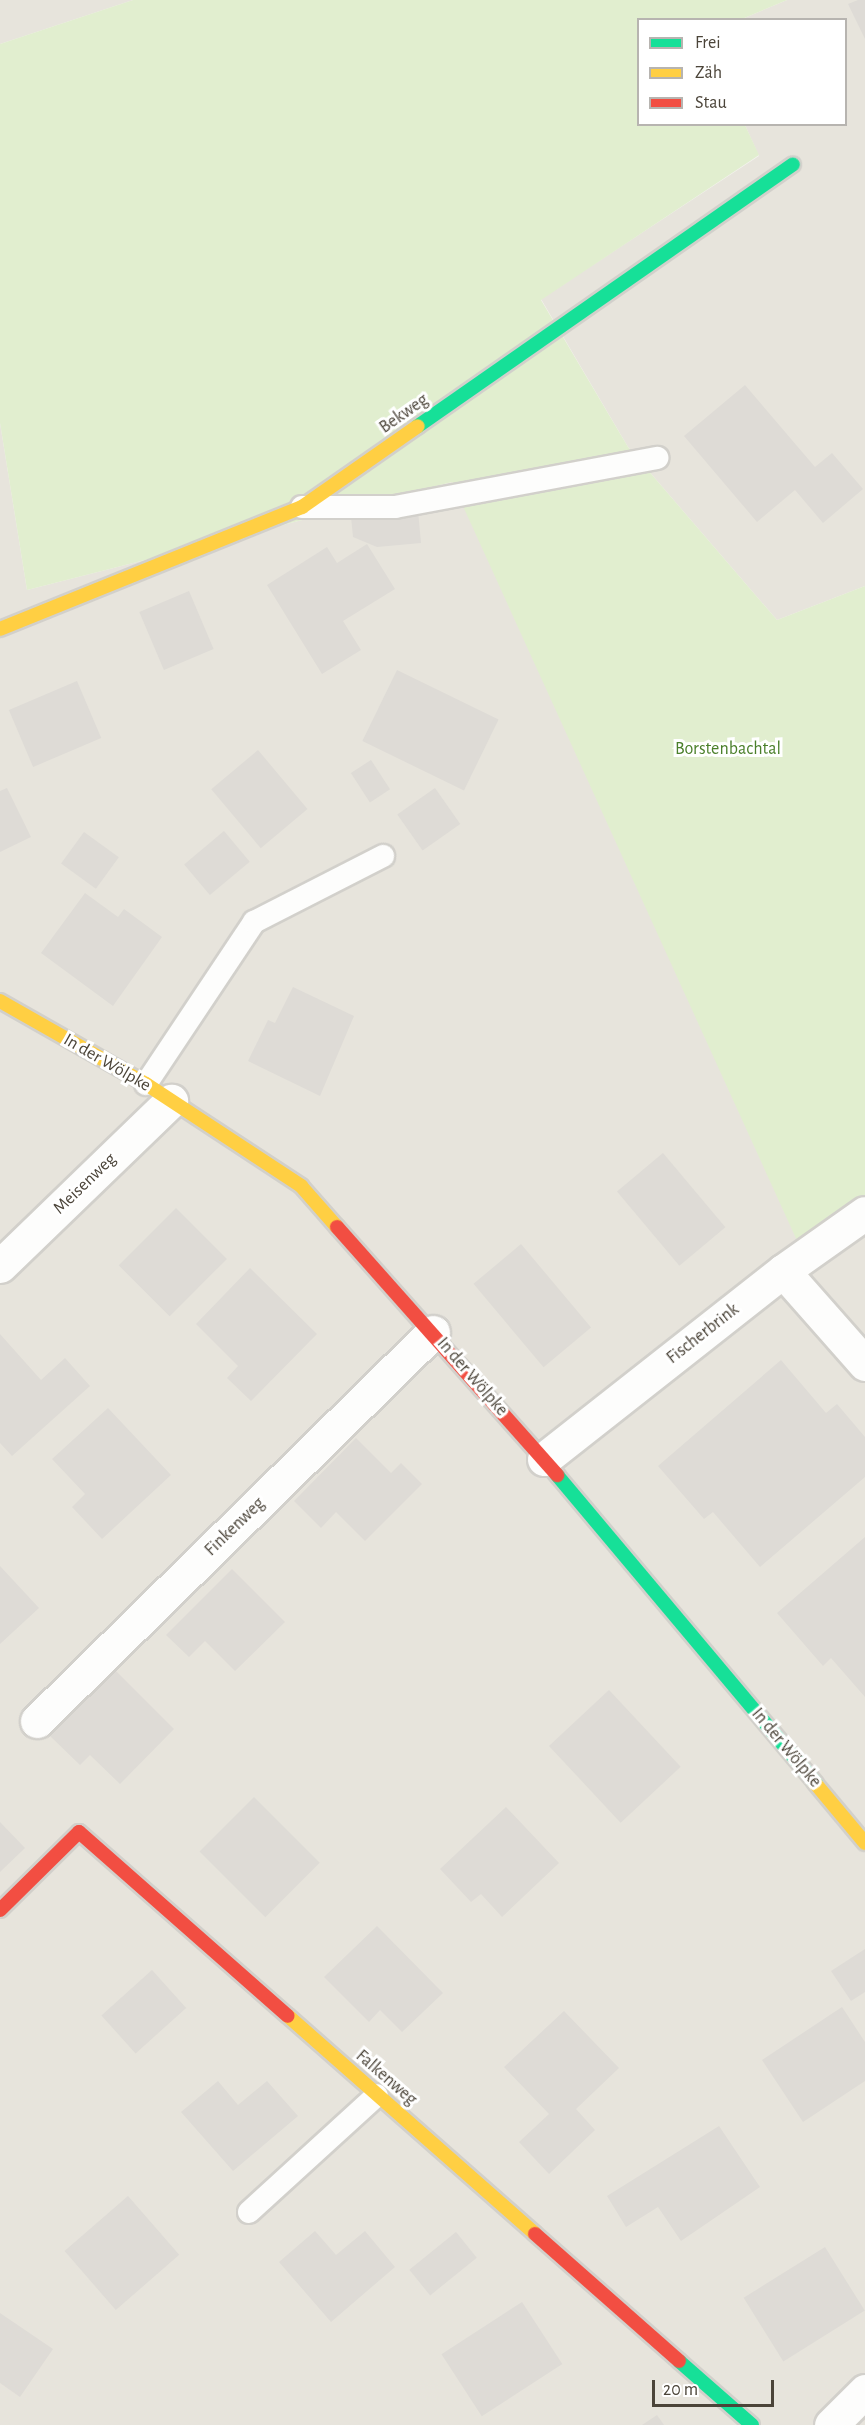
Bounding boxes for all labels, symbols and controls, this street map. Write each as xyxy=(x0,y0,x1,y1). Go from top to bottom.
legend xyxy=(637,18,847,126)
text: Frei xyxy=(695,34,721,52)
text: Zäh xyxy=(695,64,722,82)
text: Stau xyxy=(695,94,727,112)
street label: Bekweg xyxy=(375,389,433,439)
park label: Borstenbachtal xyxy=(675,738,781,760)
street label: In der Wölpke xyxy=(59,1029,155,1097)
street label: Meisenweg xyxy=(49,1149,121,1219)
street label: Fischerbrink xyxy=(662,1299,744,1369)
street label: In der Wölpke xyxy=(432,1333,512,1421)
street label: Finkenweg xyxy=(200,1493,270,1561)
street label: In der Wölpke xyxy=(746,1704,826,1792)
street label: Falkenweg xyxy=(351,2046,421,2110)
scale bar xyxy=(655,2368,776,2406)
text: 20 m xyxy=(663,2381,698,2399)

